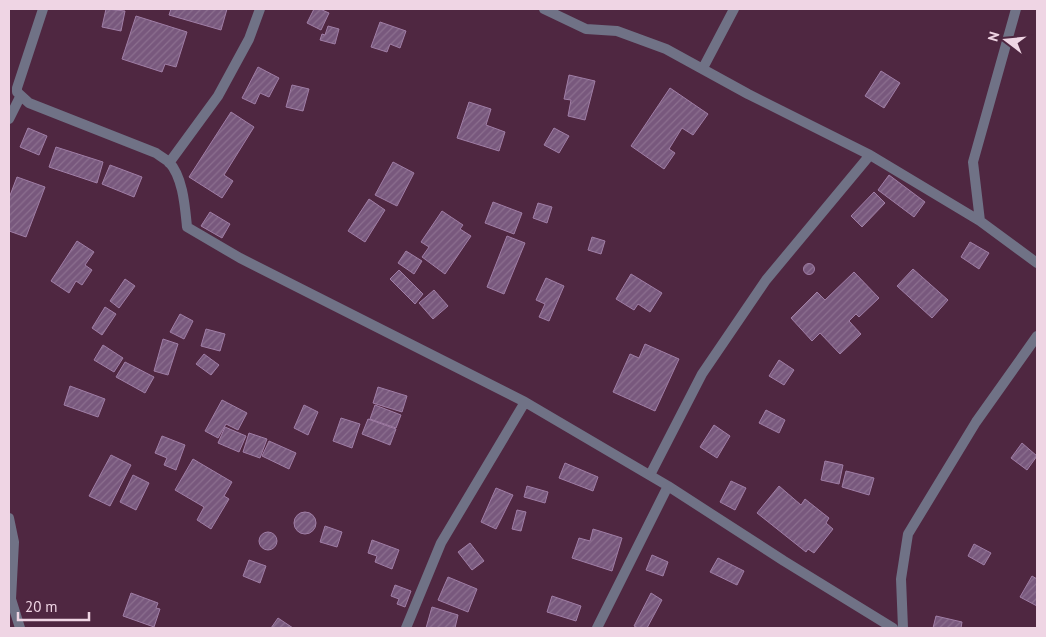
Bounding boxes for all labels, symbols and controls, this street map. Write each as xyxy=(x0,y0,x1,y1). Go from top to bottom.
north arrow xyxy=(981,15,1031,65)
text: N xyxy=(984,30,1003,43)
scale bar xyxy=(18,590,89,622)
text: 20 m xyxy=(25,597,58,616)

